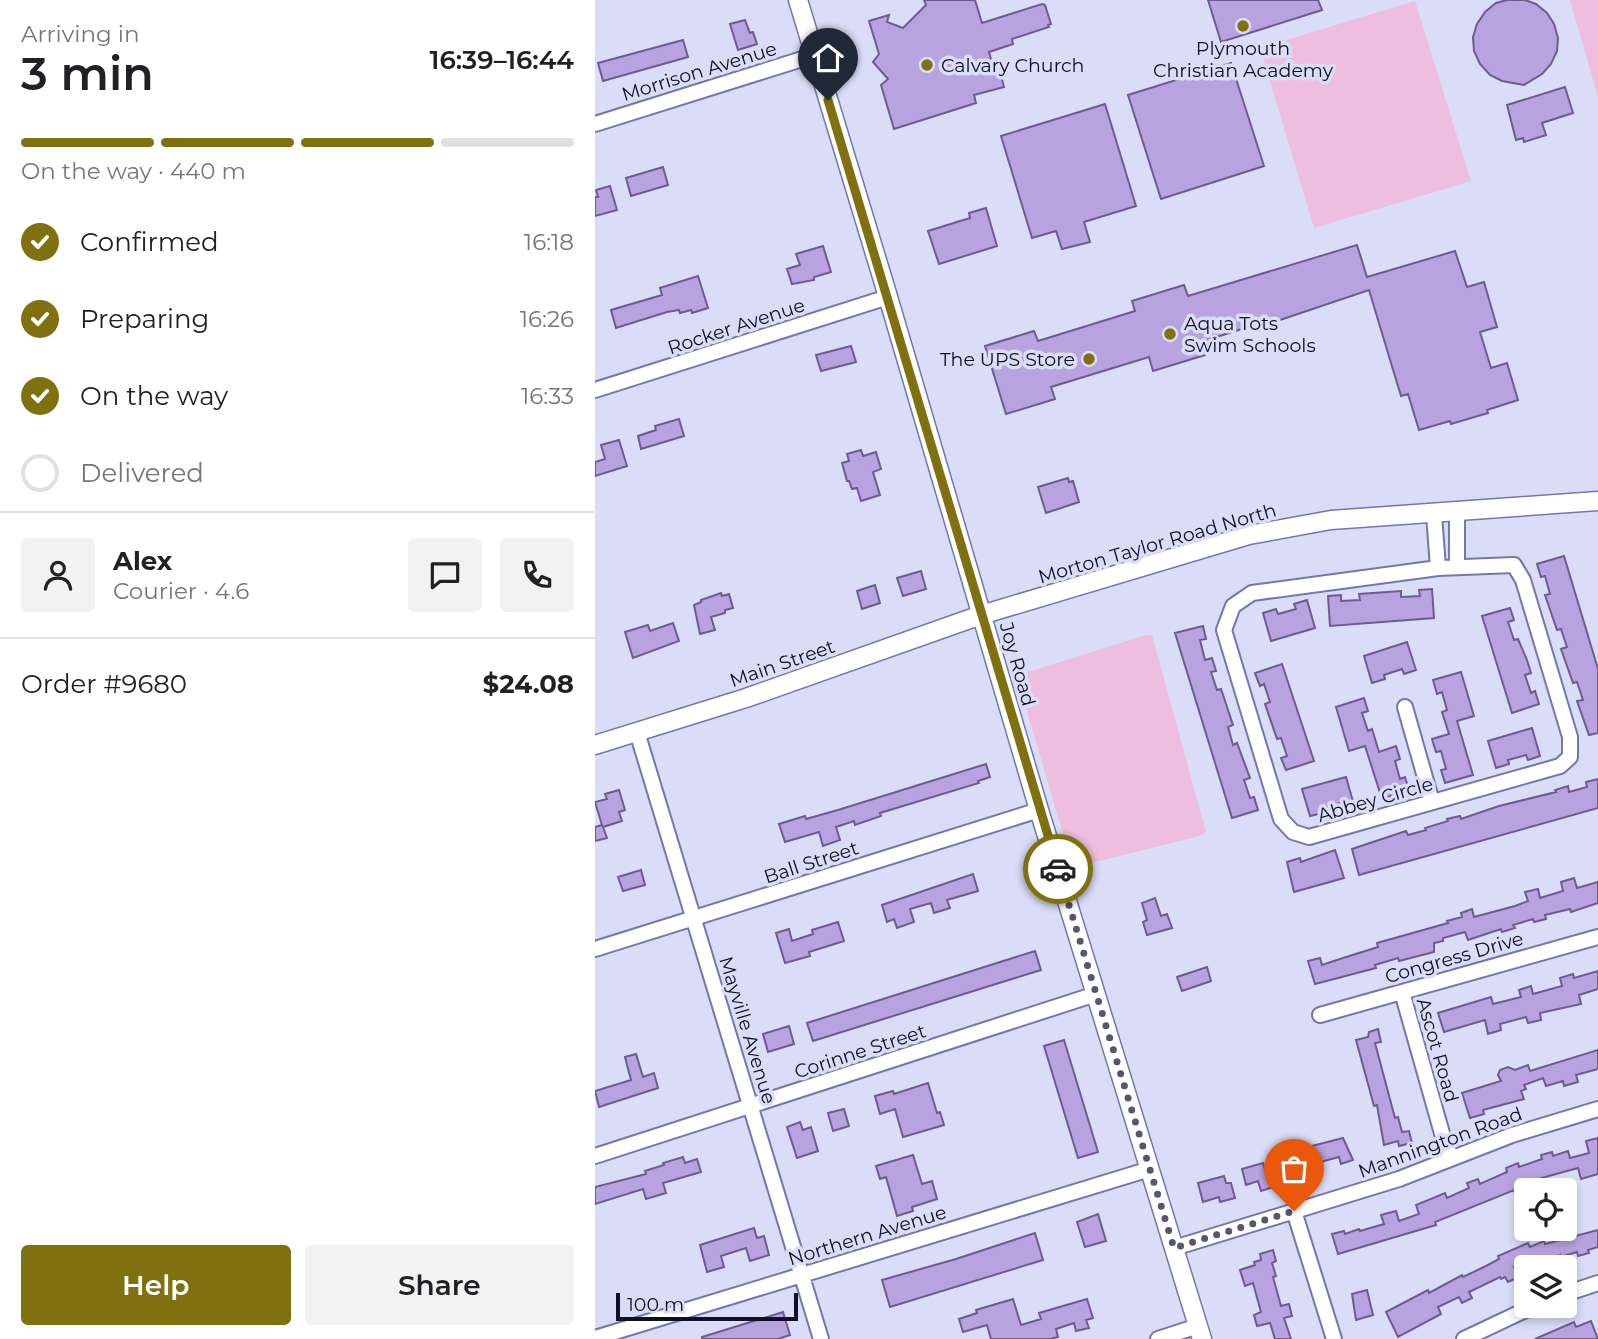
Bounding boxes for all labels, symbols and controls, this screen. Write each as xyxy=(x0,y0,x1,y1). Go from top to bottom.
marker: Plymouth Christian Academy xyxy=(1235,18,1251,34)
text: Arriving in xyxy=(21,20,140,48)
pin xyxy=(798,28,858,100)
street label: Morrison Avenue xyxy=(619,37,779,106)
place label: Plymouth Christian Academy xyxy=(1153,37,1334,82)
icon: home xyxy=(809,39,847,77)
text: 16:39–16:44 xyxy=(430,44,574,76)
text: 3 min xyxy=(21,45,154,102)
place label: Calvary Church xyxy=(941,54,1084,77)
marker: Calvary Church xyxy=(919,57,935,73)
text: On the way · 440 m xyxy=(21,157,246,185)
icon: check xyxy=(21,223,59,261)
text: Confirmed xyxy=(80,226,219,258)
text: 16:18 xyxy=(524,228,574,256)
street label: Rocker Avenue xyxy=(665,293,808,359)
icon: check xyxy=(21,300,59,338)
text: Preparing xyxy=(80,303,209,335)
text: 16:26 xyxy=(520,305,574,333)
place label: Aqua Tots Swim Schools xyxy=(1184,312,1316,357)
marker: Aqua Tots Swim Schools xyxy=(1162,326,1178,342)
place label: The UPS Store xyxy=(940,348,1075,371)
marker: The UPS Store xyxy=(1081,351,1097,367)
icon: check xyxy=(21,377,59,415)
text: On the way xyxy=(80,380,228,412)
text: 16:33 xyxy=(521,382,574,410)
text: Delivered xyxy=(80,457,204,489)
street label: Morton Taylor Road North xyxy=(1035,498,1279,589)
button: person xyxy=(21,538,95,612)
button: chat xyxy=(408,538,482,612)
button: phone xyxy=(500,538,574,612)
text: Alex xyxy=(113,545,172,577)
text: Courier · 4.6 xyxy=(113,577,249,605)
street label: Joy Road xyxy=(994,619,1040,709)
street label: Main Street xyxy=(727,635,838,692)
text: Order #9680 xyxy=(21,668,187,700)
text: $24.08 xyxy=(483,668,574,700)
street label: Abbey Circle xyxy=(1315,772,1436,827)
courier xyxy=(1023,834,1093,904)
street label: Ball Street xyxy=(761,836,862,889)
icon: car xyxy=(1039,850,1077,888)
street label: Congress Drive xyxy=(1382,927,1526,988)
street label: Mayville Avenue xyxy=(714,954,781,1107)
street label: Ascot Road xyxy=(1412,995,1463,1105)
street label: Corinne Street xyxy=(791,1019,929,1084)
street label: Mannington Road xyxy=(1355,1102,1525,1183)
pin xyxy=(1264,1139,1324,1211)
icon: bag xyxy=(1275,1150,1313,1188)
map controls xyxy=(1514,1178,1577,1318)
button: locate xyxy=(1514,1178,1577,1241)
street label: Northern Avenue xyxy=(785,1200,949,1270)
button: Help xyxy=(21,1245,291,1325)
button: Share xyxy=(305,1245,574,1325)
button: layers xyxy=(1514,1255,1577,1318)
scale bar xyxy=(616,1290,798,1322)
text: 100 m xyxy=(627,1293,684,1316)

